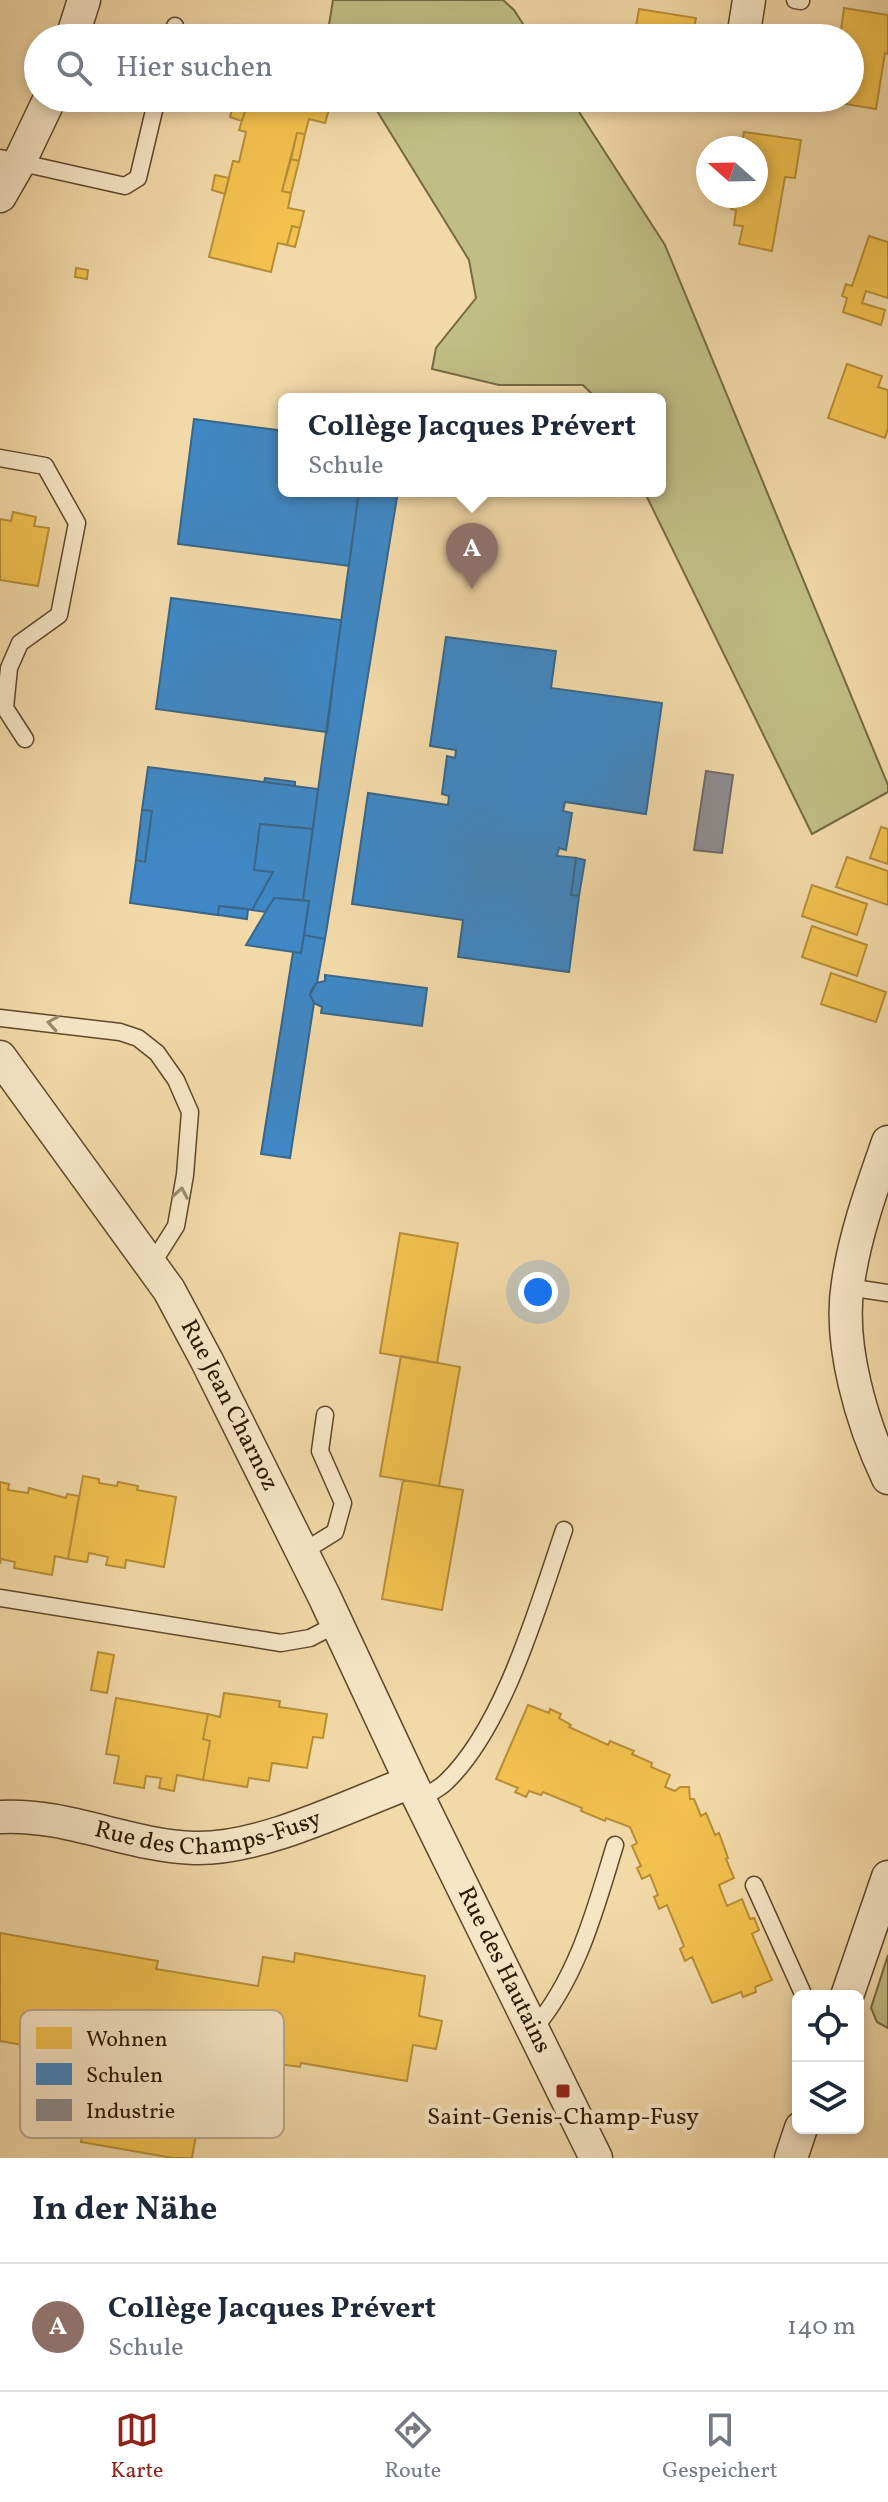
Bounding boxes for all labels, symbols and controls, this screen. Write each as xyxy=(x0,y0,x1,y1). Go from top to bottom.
search box xyxy=(24,24,864,112)
icon: search xyxy=(52,46,96,90)
text: Hier suchen xyxy=(116,47,273,89)
north arrow xyxy=(696,136,768,208)
popup xyxy=(278,393,666,497)
text: Collège Jacques Prévert xyxy=(308,406,636,448)
text: Schule xyxy=(308,448,384,484)
pin: A xyxy=(446,523,498,589)
one-way arrow xyxy=(46,1016,60,1033)
one-way arrow xyxy=(172,1186,189,1200)
your location xyxy=(518,1272,558,1312)
street label: Rue Jean Charnoz xyxy=(171,1314,286,1497)
street label: Rue des Champs-Fusy xyxy=(91,1802,327,1865)
street label: Rue des Hautains xyxy=(448,1881,559,2059)
map controls xyxy=(792,1990,864,2134)
button: locate xyxy=(792,1990,864,2062)
legend xyxy=(20,2010,284,2138)
text: Wohnen xyxy=(86,2025,168,2056)
text: Schulen xyxy=(86,2061,163,2092)
button: layers xyxy=(792,2062,864,2134)
marker: Saint-Genis-Champ-Fusy xyxy=(554,2082,572,2100)
text: Industrie xyxy=(86,2097,175,2128)
place label: Saint-Genis-Champ-Fusy xyxy=(427,2101,699,2135)
text: In der Nähe xyxy=(32,2187,217,2234)
text: Collège Jacques Prévert xyxy=(108,2288,436,2330)
text: A xyxy=(49,2309,67,2345)
text: 140 m xyxy=(787,2309,856,2345)
text: Schule xyxy=(108,2330,184,2366)
tab: Karte xyxy=(110,2408,164,2487)
tab: Route xyxy=(385,2408,441,2487)
tab: Gespeichert xyxy=(662,2408,778,2487)

